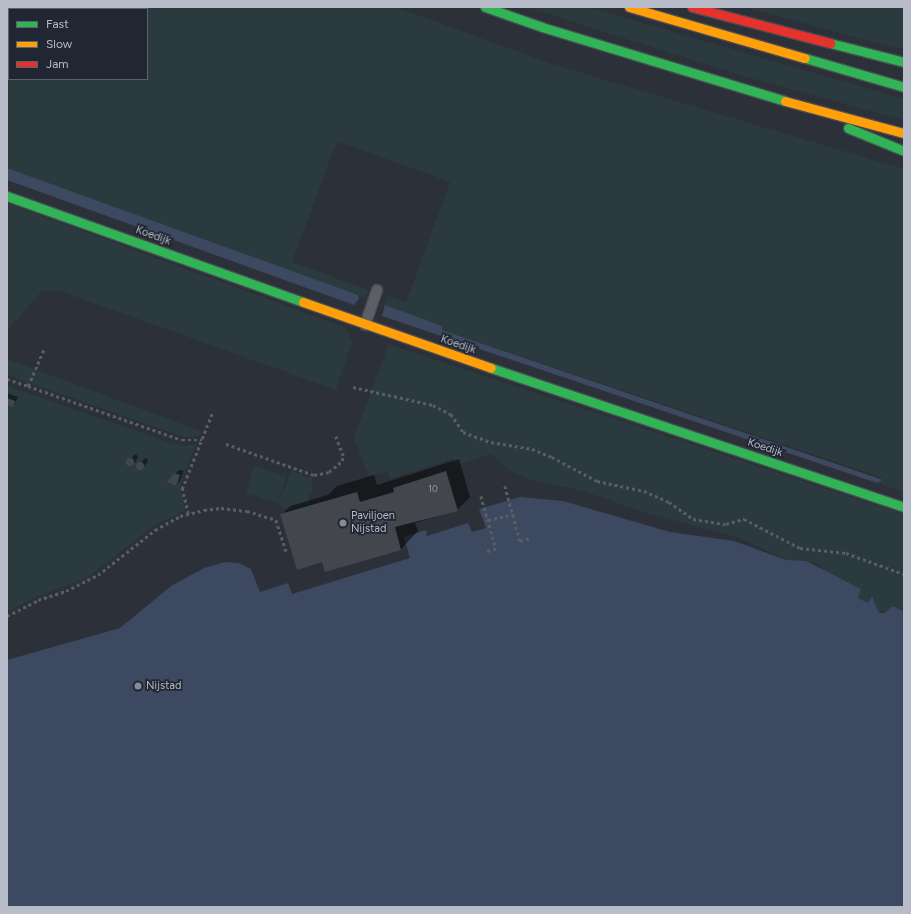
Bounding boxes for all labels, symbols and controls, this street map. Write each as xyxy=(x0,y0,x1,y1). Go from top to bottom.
legend xyxy=(8,8,148,80)
text: Fast xyxy=(46,17,69,31)
text: Slow xyxy=(46,37,72,51)
text: Jam xyxy=(46,57,69,71)
street label: Koedijk xyxy=(134,224,172,248)
street label: Koedijk xyxy=(439,333,477,357)
street label: Koedijk xyxy=(746,436,784,460)
house number: 10 xyxy=(428,484,438,494)
place label: Paviljoen Nijstad xyxy=(351,510,395,536)
marker: Paviljoen Nijstad xyxy=(338,518,348,528)
place label: Nijstad xyxy=(146,679,181,693)
marker: Nijstad xyxy=(133,681,143,691)

